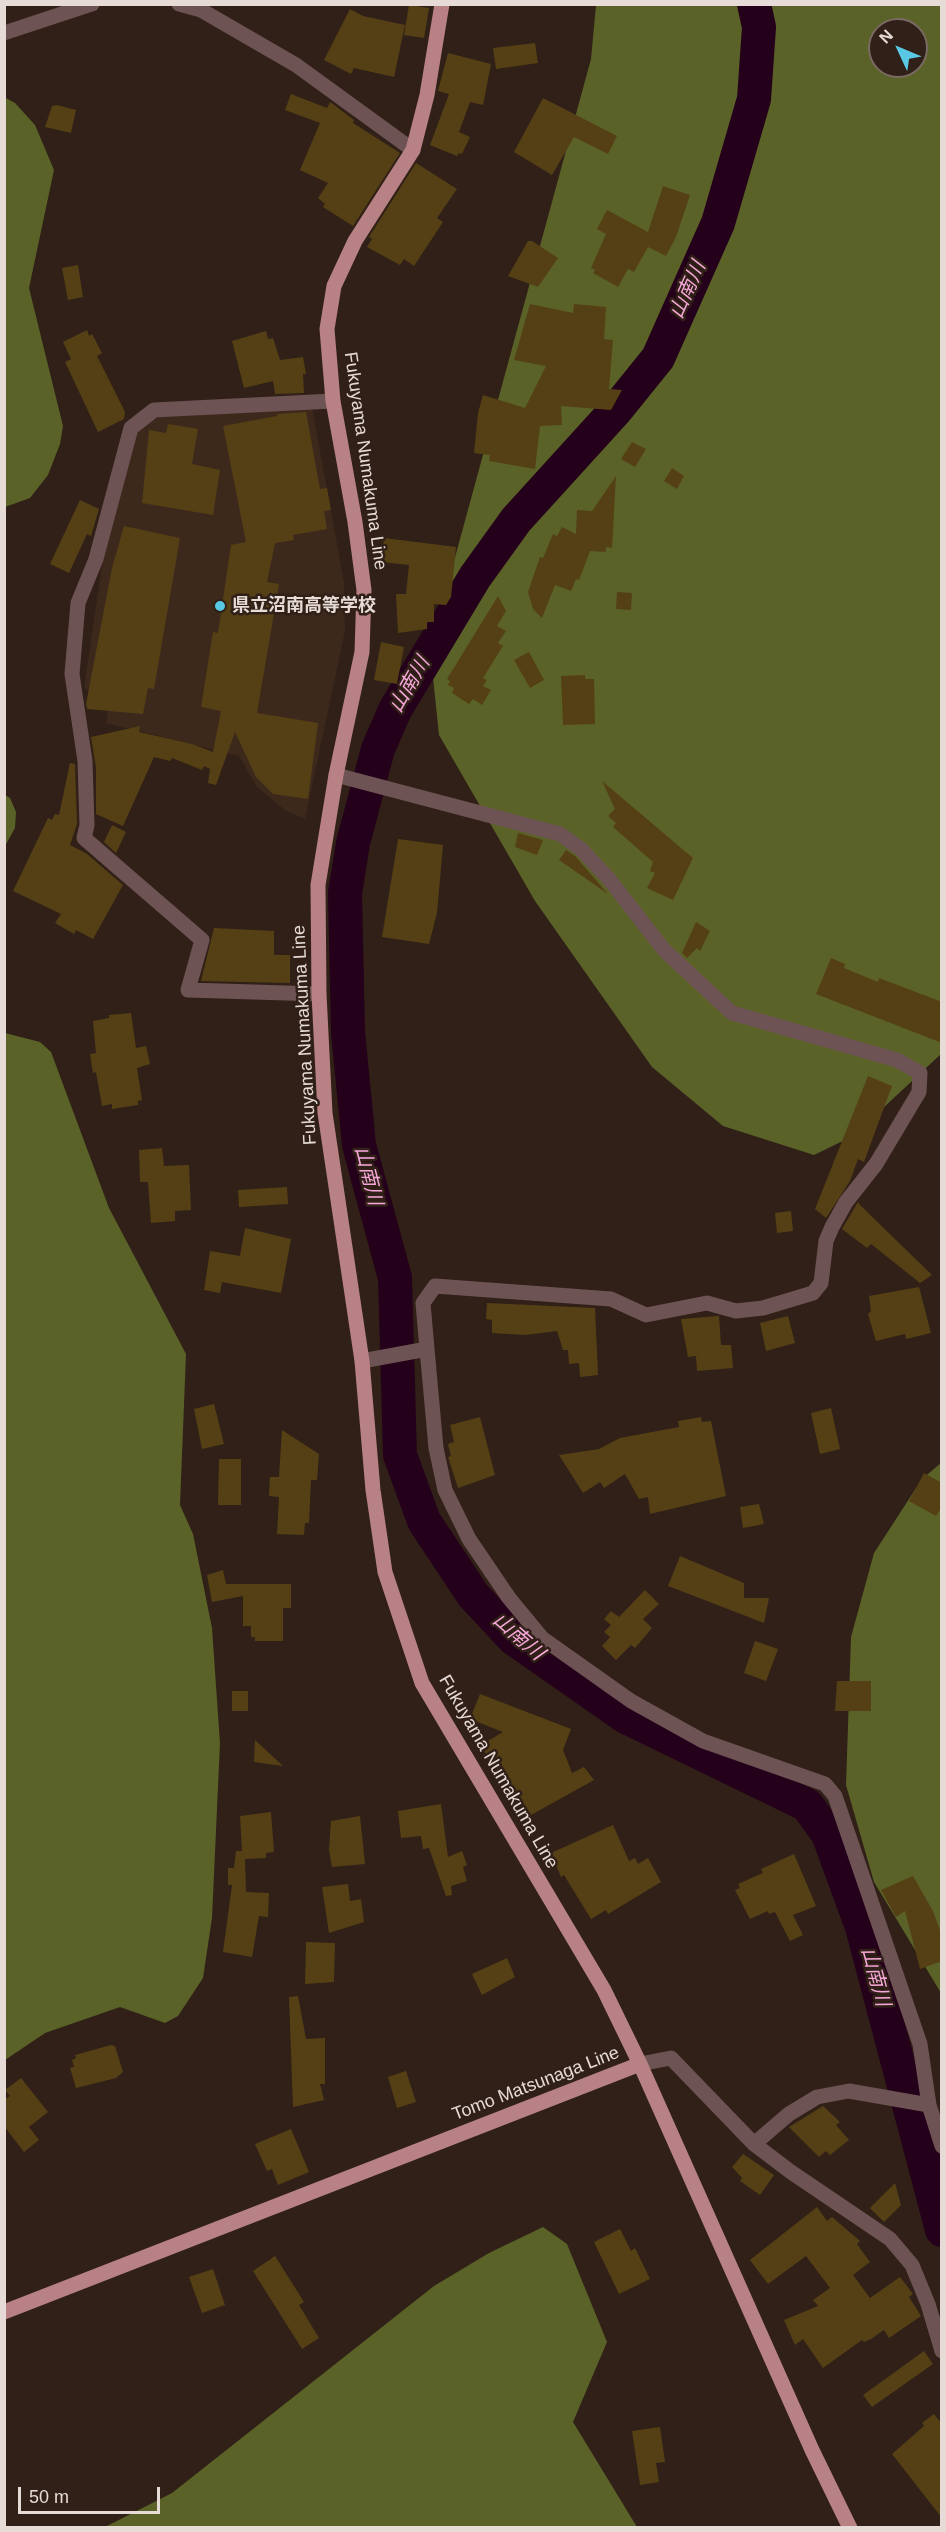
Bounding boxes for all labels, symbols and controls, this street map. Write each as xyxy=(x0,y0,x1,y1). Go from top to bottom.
north arrow xyxy=(868,18,928,78)
text: N xyxy=(876,26,896,47)
water label: 山南川 xyxy=(665,258,711,322)
street label: Fukuyama Numakuma Line xyxy=(339,351,391,571)
place label: 県立沼南高等学校 xyxy=(232,595,376,617)
marker: 県立沼南高等学校 xyxy=(213,599,227,613)
water label: 山南川 xyxy=(385,653,435,717)
street label: Fukuyama Numakuma Line xyxy=(288,925,322,1145)
water label: 山南川 xyxy=(349,1144,387,1208)
water label: 山南川 xyxy=(487,1608,549,1666)
street label: Fukuyama Numakuma Line xyxy=(434,1671,562,1873)
water label: 山南川 xyxy=(856,1945,894,2009)
street label: Tomo Matsunaga Line xyxy=(449,2042,623,2126)
scale bar xyxy=(21,2475,164,2513)
text: 50 m xyxy=(29,2487,69,2507)

